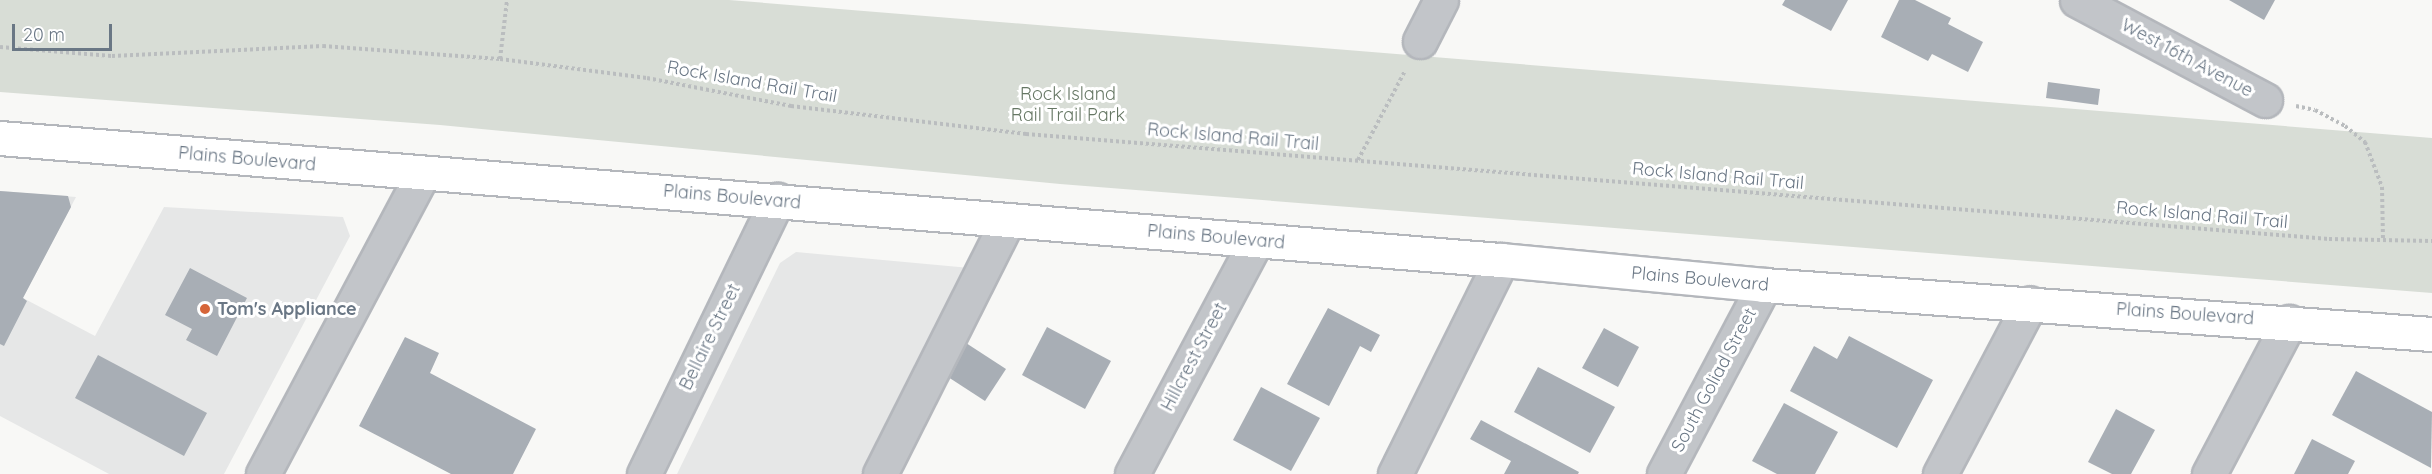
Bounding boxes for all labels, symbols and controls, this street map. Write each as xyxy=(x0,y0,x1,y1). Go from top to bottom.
scale bar xyxy=(15,12,116,50)
street label: West 16th Avenue xyxy=(2118,14,2256,102)
text: 20 m xyxy=(23,23,65,46)
street label: Rock Island Rail Trail xyxy=(665,56,839,108)
park label: Rock Island Rail Trail Park xyxy=(1011,84,1125,127)
street label: Rock Island Rail Trail xyxy=(1146,119,1320,155)
street label: Plains Boulevard xyxy=(177,142,317,176)
street label: Rock Island Rail Trail xyxy=(1631,158,1805,194)
street label: Plains Boulevard xyxy=(662,180,802,214)
street label: Rock Island Rail Trail xyxy=(2115,197,2289,233)
street label: Plains Boulevard xyxy=(1146,220,1286,254)
street label: Plains Boulevard xyxy=(1630,262,1770,296)
street label: Bellaire Street xyxy=(675,280,745,394)
place label: Tom's Appliance xyxy=(217,298,357,320)
street label: Plains Boulevard xyxy=(2115,298,2255,330)
street label: Hillcrest Street xyxy=(1156,299,1232,415)
marker: Tom's Appliance xyxy=(198,302,212,316)
street label: South Goliad Street xyxy=(1667,304,1761,456)

